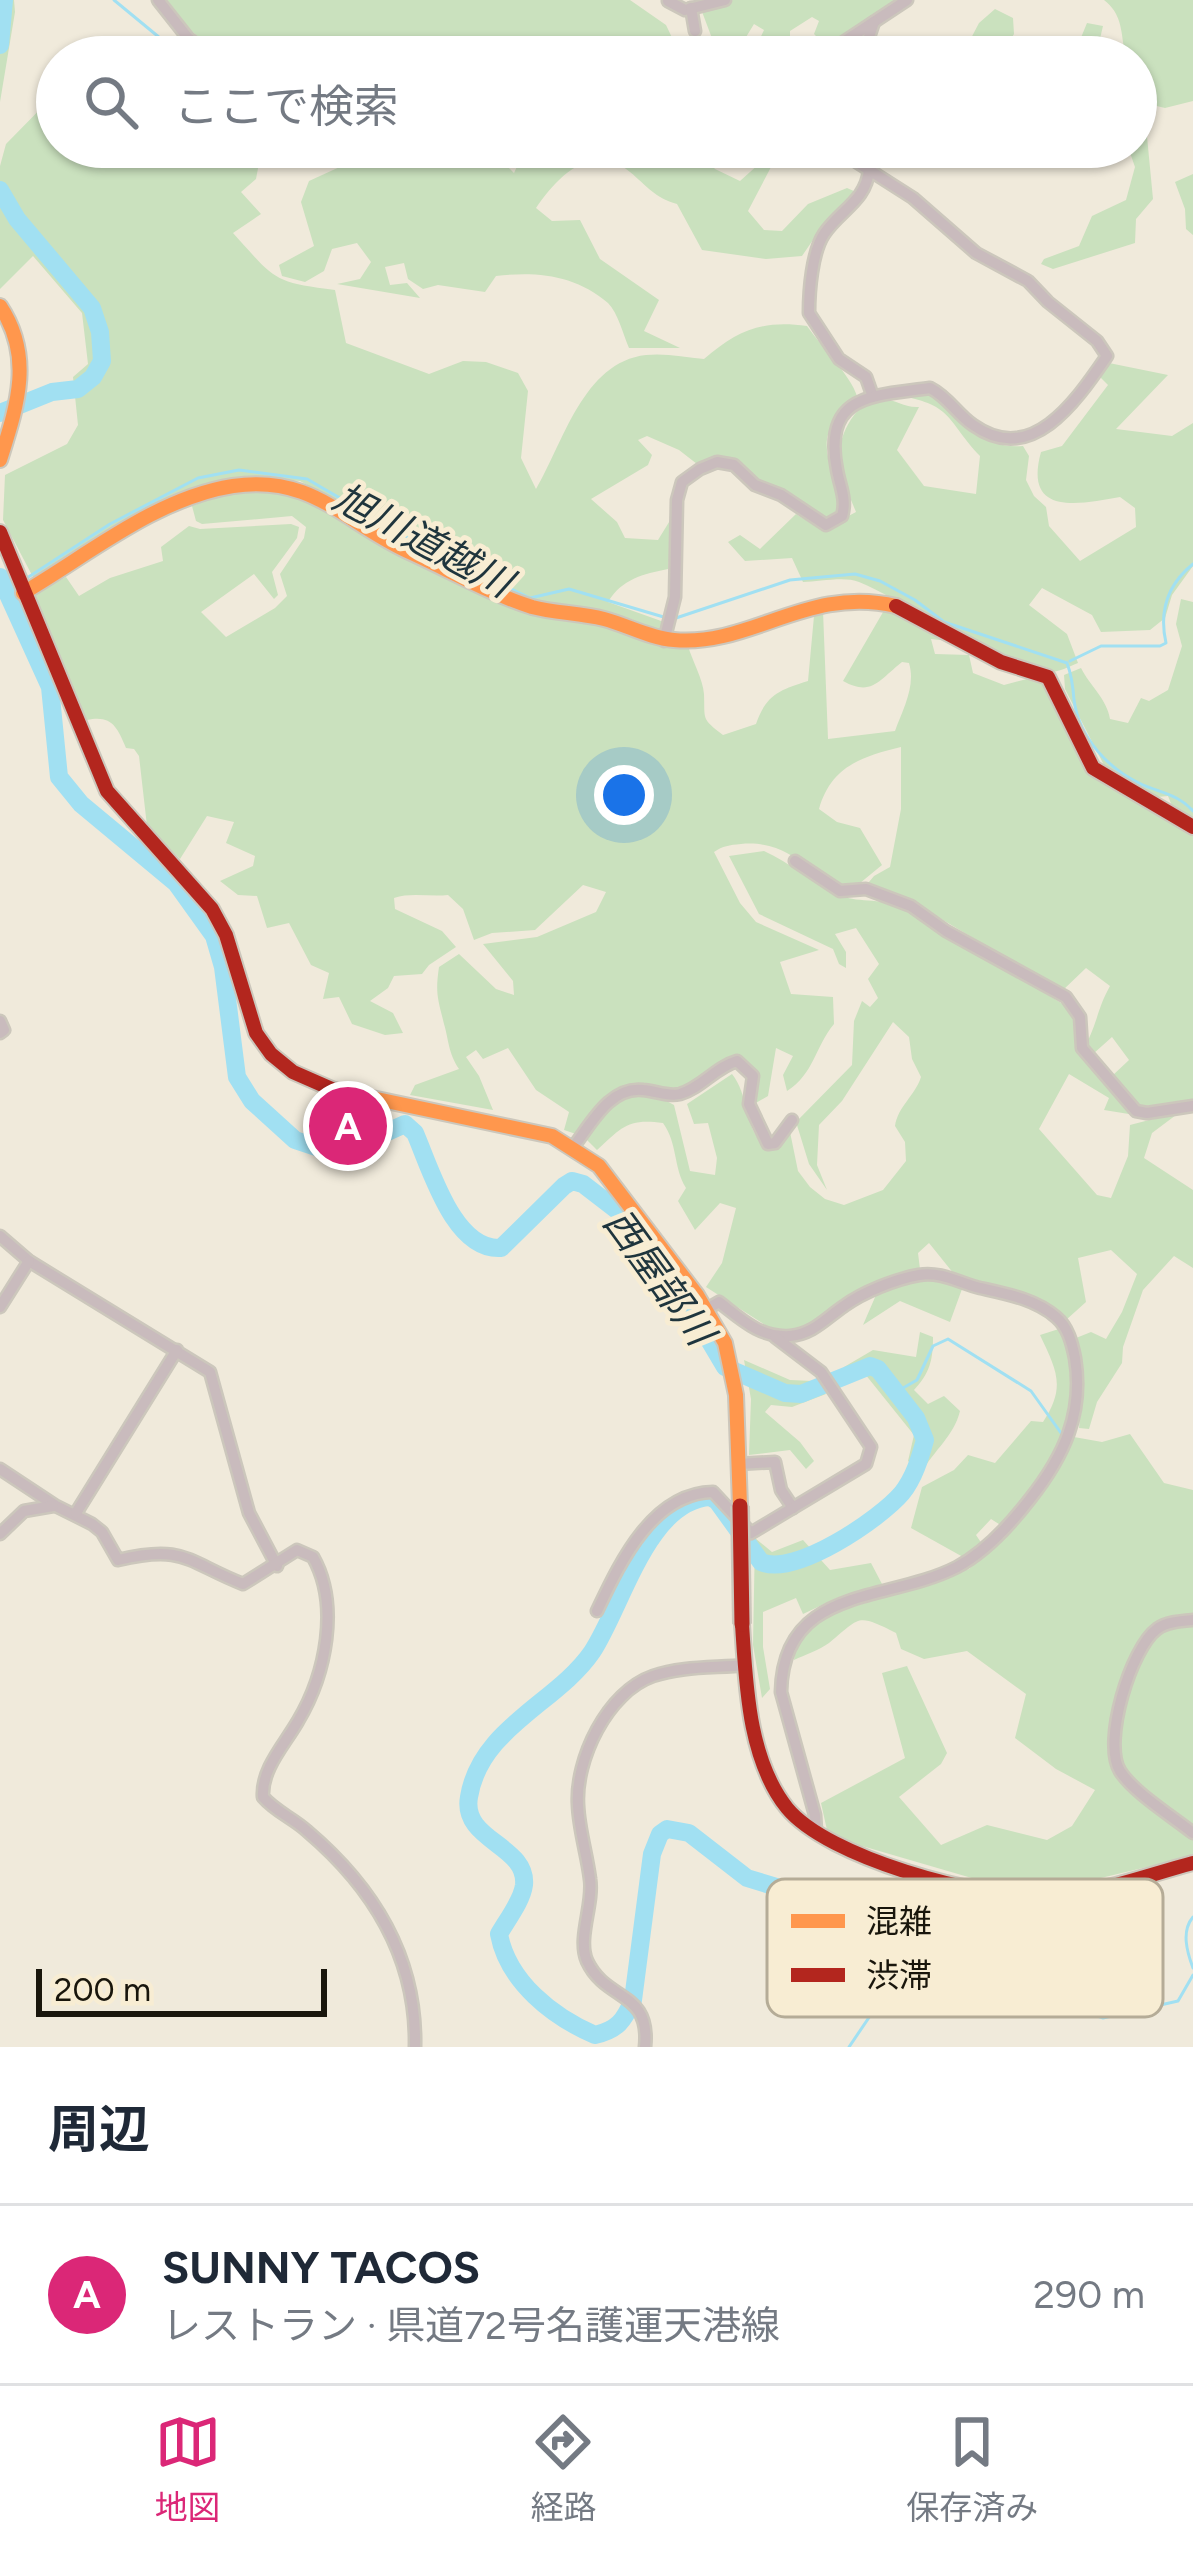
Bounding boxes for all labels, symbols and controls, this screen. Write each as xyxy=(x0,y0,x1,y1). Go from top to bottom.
search box xyxy=(36,36,1157,168)
icon: search xyxy=(78,69,144,135)
text: ここで検索 xyxy=(174,79,399,133)
water label: 旭川道越川 xyxy=(326,473,524,608)
your location xyxy=(594,765,654,825)
pin: A xyxy=(309,1081,387,1171)
water label: 西屋部川 xyxy=(594,1200,726,1357)
legend xyxy=(767,1879,1163,2017)
text: 混雑 xyxy=(866,1902,932,1941)
text: 渋滞 xyxy=(866,1956,932,1995)
scale bar xyxy=(36,1963,327,2016)
text: 200 m xyxy=(54,1970,151,2009)
text: 周辺 xyxy=(48,2099,150,2160)
text: SUNNY TACOS xyxy=(162,2240,480,2294)
text: A xyxy=(73,2271,101,2318)
text: 290 m xyxy=(1033,2271,1145,2318)
text: レストラン · 県道72号名護運天港線 xyxy=(162,2302,780,2349)
tab: 地図 xyxy=(155,2409,221,2529)
tab: 経路 xyxy=(530,2409,596,2529)
tab: 保存済み xyxy=(906,2409,1038,2529)

